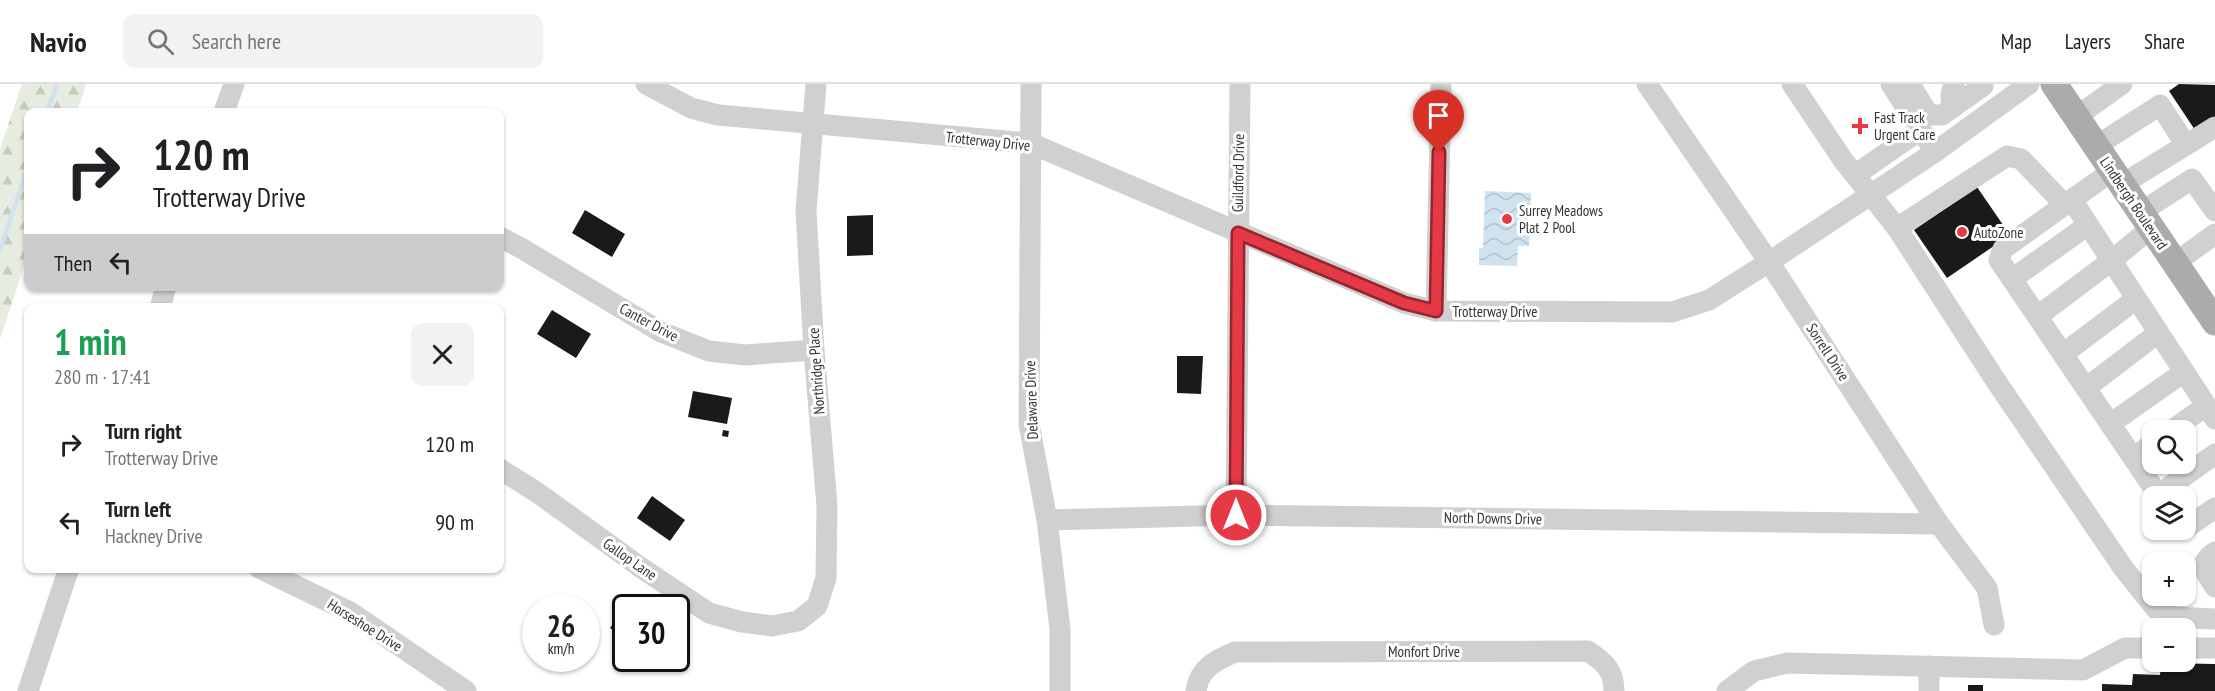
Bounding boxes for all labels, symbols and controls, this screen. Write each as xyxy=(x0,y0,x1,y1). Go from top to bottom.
search box xyxy=(123,14,543,68)
text: Navio xyxy=(30,23,87,60)
icon: search xyxy=(144,25,177,58)
text: Search here xyxy=(192,27,281,55)
text: Map xyxy=(2001,28,2032,55)
text: Layers xyxy=(2065,28,2111,55)
text: Share xyxy=(2144,28,2185,55)
pin xyxy=(1413,90,1464,152)
icon: arrive xyxy=(1422,99,1455,132)
place label: Fast Track Urgent Care xyxy=(1874,108,1935,144)
marker: Fast Track Urgent Care xyxy=(1851,117,1869,135)
text: 120 m xyxy=(153,127,250,182)
street label: Trotterway Drive xyxy=(945,127,1031,155)
icon: right xyxy=(54,132,132,210)
street label: Guildford Drive xyxy=(1228,134,1248,212)
street label: Lindbergh Boulevard xyxy=(2096,153,2172,253)
text: Trotterway Drive xyxy=(153,180,306,214)
place label: Surrey Meadows Plat 2 Pool xyxy=(1519,201,1603,237)
marker: Surrey Meadows Plat 2 Pool xyxy=(1500,212,1514,226)
place label: AutoZone xyxy=(1974,223,2023,242)
marker: AutoZone xyxy=(1955,225,1969,239)
icon: left xyxy=(104,246,137,279)
text: Then xyxy=(54,249,92,277)
street label: Canter Drive xyxy=(616,299,682,345)
street label: Trotterway Drive xyxy=(1453,302,1537,321)
text: 1 min xyxy=(54,318,127,365)
street label: Sorrell Drive xyxy=(1802,320,1854,384)
button: close xyxy=(411,323,474,386)
street label: Northridge Place xyxy=(803,327,829,415)
street label: Delaware Drive xyxy=(1020,360,1042,440)
text: 280 m · 17:41 xyxy=(54,364,151,390)
text: Turn right xyxy=(105,417,182,445)
map controls xyxy=(2142,420,2196,672)
button: search xyxy=(2142,420,2196,474)
icon: right xyxy=(54,428,87,461)
text: 120 m xyxy=(425,430,474,458)
text: Trotterway Drive xyxy=(105,445,218,471)
position arrow xyxy=(1204,483,1268,547)
button: layers xyxy=(2142,486,2196,540)
text: Turn left xyxy=(105,495,171,523)
icon: left xyxy=(54,506,87,539)
text: 90 m xyxy=(435,508,474,536)
street label: North Downs Drive xyxy=(1444,508,1542,528)
text: Hackney Drive xyxy=(105,523,203,549)
street label: Gallop Lane xyxy=(599,534,661,584)
button: + xyxy=(2142,552,2196,606)
speed limit sign: 30 xyxy=(612,594,690,672)
street label: Horseshoe Drive xyxy=(324,595,406,655)
text: 26 xyxy=(547,606,575,645)
button: − xyxy=(2142,618,2196,672)
text: km/h xyxy=(548,639,574,658)
street label: Monfort Drive xyxy=(1388,642,1460,661)

